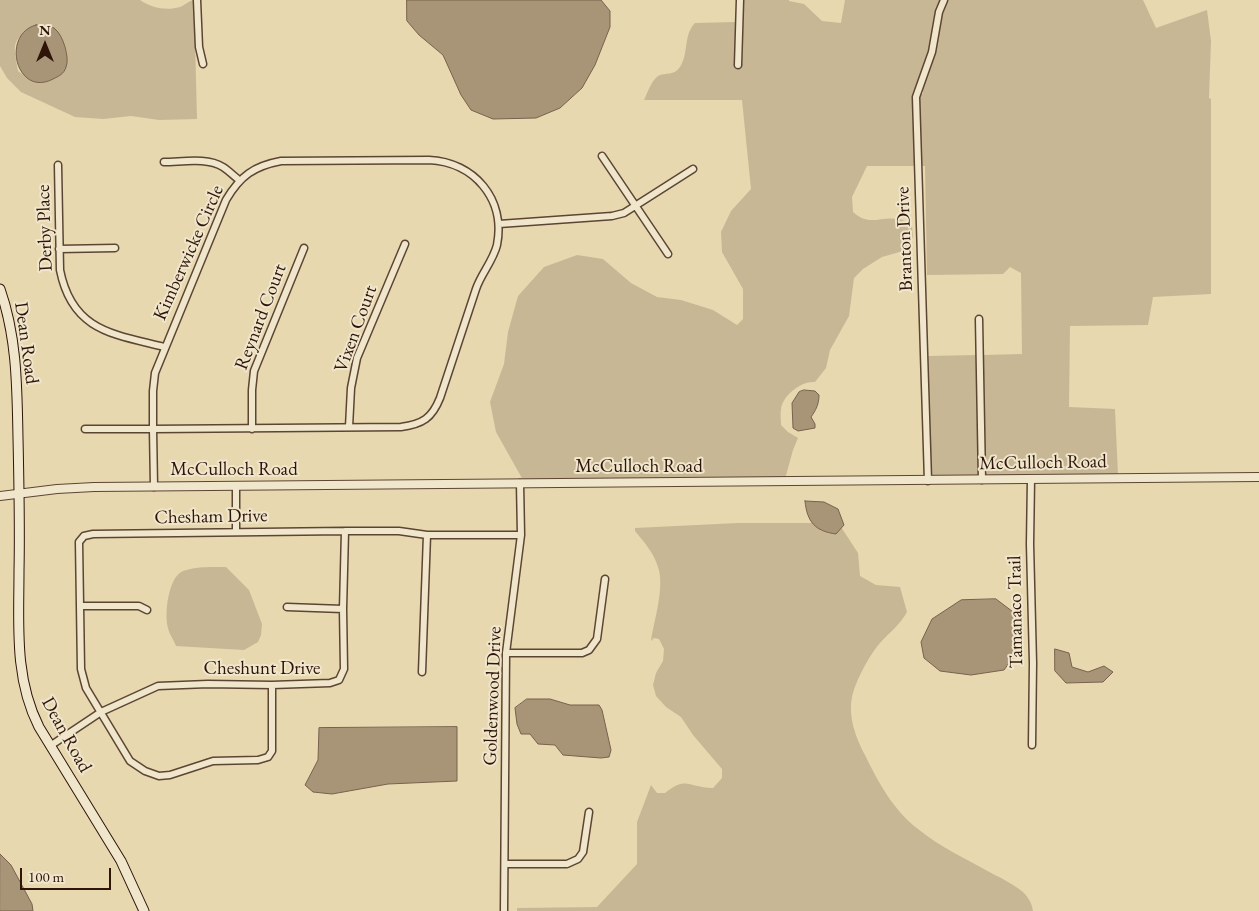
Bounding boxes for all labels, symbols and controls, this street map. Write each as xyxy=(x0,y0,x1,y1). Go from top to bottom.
north arrow xyxy=(20,20,70,70)
text: N xyxy=(39,21,51,39)
street label: Kimberwicke Circle xyxy=(149,182,229,324)
street label: Derby Place xyxy=(32,184,58,272)
street label: Branton Drive xyxy=(892,186,918,292)
street label: Reynard Court xyxy=(230,261,292,373)
street label: Vixen Court xyxy=(330,282,382,376)
street label: Dean Road xyxy=(9,300,43,386)
street label: McCulloch Road xyxy=(979,450,1107,476)
street label: McCulloch Road xyxy=(575,456,703,478)
street label: McCulloch Road xyxy=(170,459,298,481)
street label: Chesham Drive xyxy=(154,505,268,529)
street label: Tamanaco Trail xyxy=(1004,555,1028,669)
street label: Goldenwood Drive xyxy=(479,626,507,766)
street label: Cheshunt Drive xyxy=(203,658,321,680)
street label: Dean Road xyxy=(36,693,96,777)
scale bar xyxy=(22,858,114,890)
text: 100 m xyxy=(28,867,64,886)

